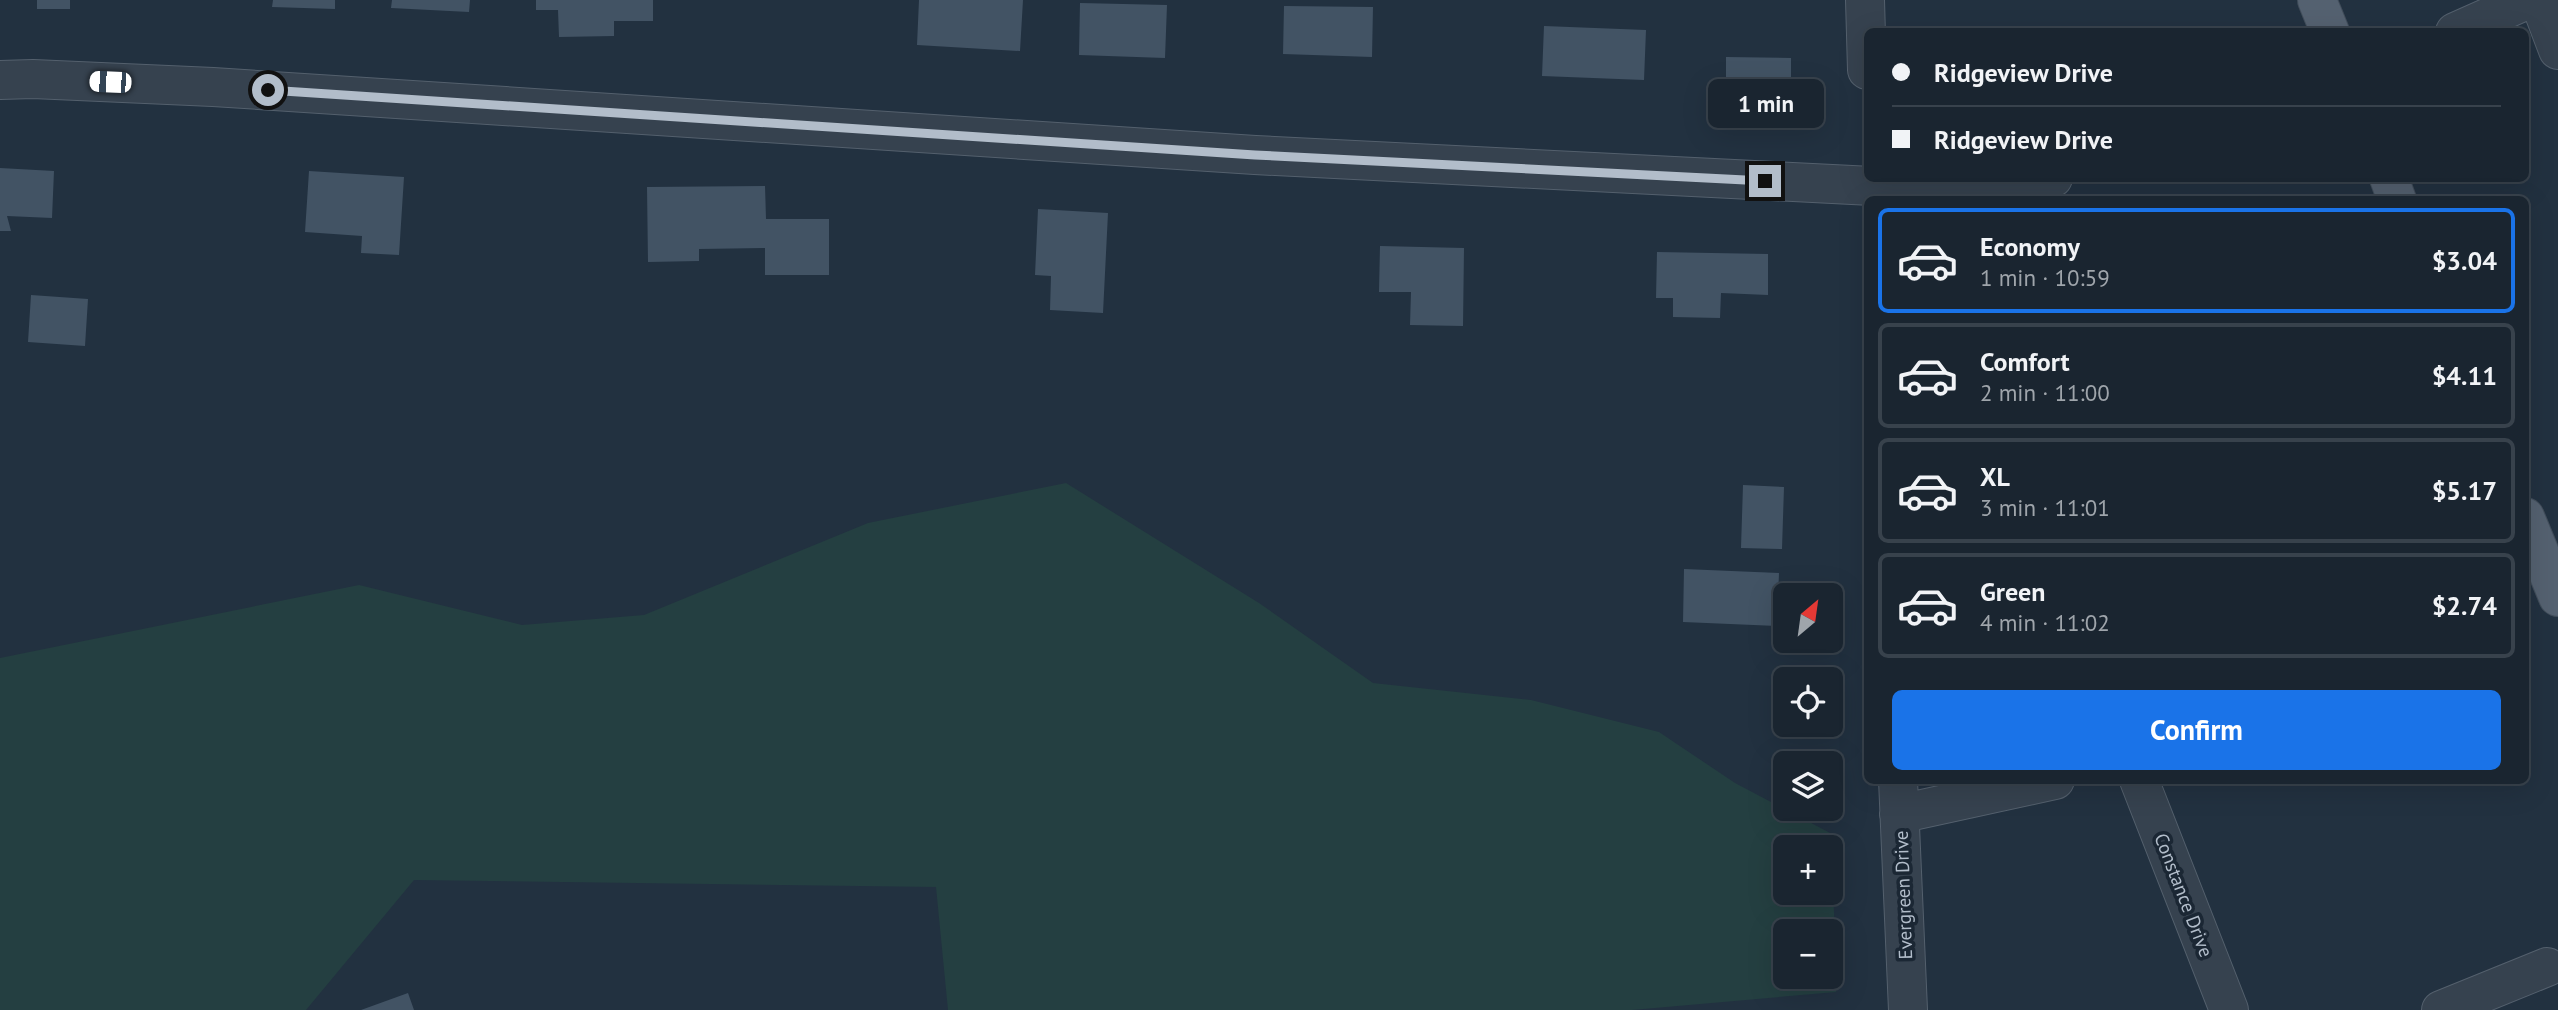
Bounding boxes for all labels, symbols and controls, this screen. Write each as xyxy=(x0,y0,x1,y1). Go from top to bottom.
text: Ridgeview Drive xyxy=(1934,56,2113,89)
car xyxy=(89,71,132,93)
route start xyxy=(252,74,284,106)
callout: 1 min xyxy=(1707,80,1823,128)
text: 1 min xyxy=(1738,89,1794,118)
text: Ridgeview Drive xyxy=(1934,123,2113,156)
route end xyxy=(1749,165,1781,197)
icon: car xyxy=(1896,229,1959,292)
text: Economy xyxy=(1980,230,2080,263)
text: $3.04 xyxy=(2432,244,2497,277)
text: 1 min · 10:59 xyxy=(1980,263,2110,292)
icon: car xyxy=(1896,344,1959,407)
text: Comfort xyxy=(1980,345,2070,378)
text: $4.11 xyxy=(2432,359,2497,392)
text: 2 min · 11:00 xyxy=(1980,378,2110,407)
icon: car xyxy=(1896,459,1959,522)
text: XL xyxy=(1980,460,2010,493)
text: $5.17 xyxy=(2432,474,2497,507)
text: 3 min · 11:01 xyxy=(1980,493,2110,522)
icon: car xyxy=(1896,574,1959,637)
text: Green xyxy=(1980,575,2045,608)
north arrow xyxy=(1773,583,1843,653)
map controls xyxy=(1773,583,1843,989)
text: $2.74 xyxy=(2432,589,2497,622)
text: 4 min · 11:02 xyxy=(1980,608,2110,637)
button: locate xyxy=(1773,667,1843,737)
button: Confirm xyxy=(1892,690,2501,770)
button: layers xyxy=(1773,751,1843,821)
street label: Evergreen Drive xyxy=(1889,830,1917,960)
street label: Constance Drive xyxy=(2149,830,2219,960)
button: + xyxy=(1773,835,1843,905)
button: − xyxy=(1773,919,1843,989)

